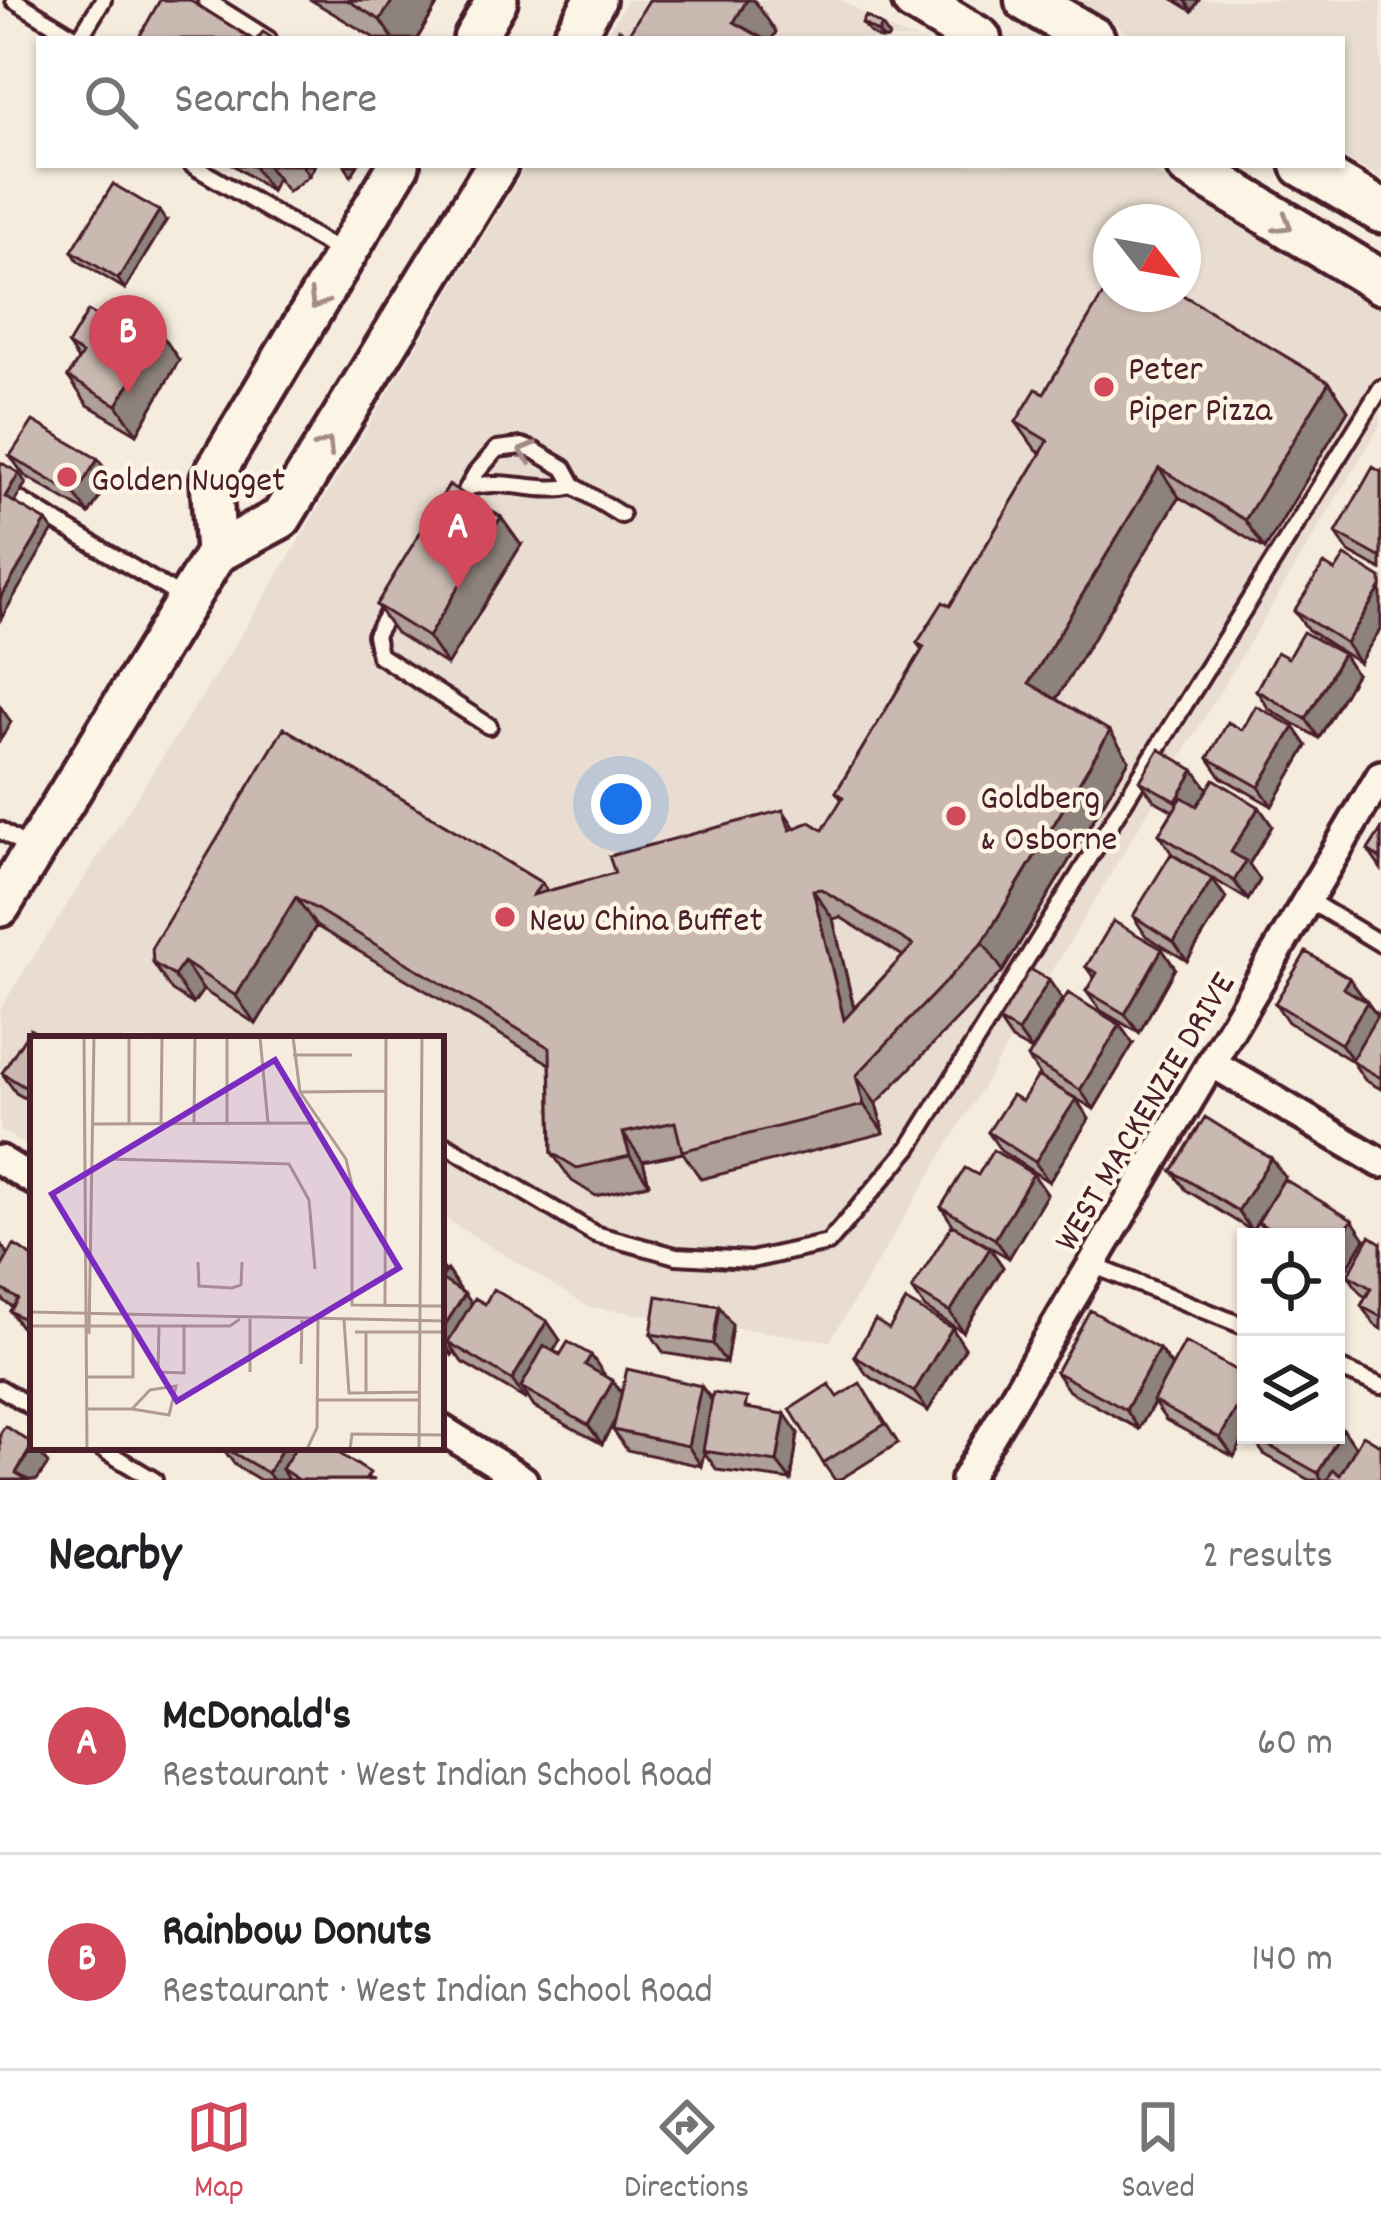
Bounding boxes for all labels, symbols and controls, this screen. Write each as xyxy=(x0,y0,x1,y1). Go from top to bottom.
search box xyxy=(36,36,1345,168)
icon: search xyxy=(78,69,144,135)
text: Search here xyxy=(174,70,377,134)
north arrow xyxy=(1093,204,1201,312)
one-way arrow xyxy=(1271,210,1293,232)
one-way arrow xyxy=(308,288,331,310)
pin: B xyxy=(89,295,167,394)
place label: Peter Piper Pizza xyxy=(1128,346,1273,439)
marker: Peter Piper Pizza xyxy=(1091,374,1117,400)
one-way arrow xyxy=(312,437,334,459)
one-way arrow xyxy=(517,441,537,466)
place label: Golden Nugget xyxy=(91,457,285,509)
marker: Golden Nugget xyxy=(54,464,80,490)
pin: A xyxy=(419,490,497,589)
your location xyxy=(591,774,651,834)
place label: Goldberg & Osborne xyxy=(980,775,1117,868)
marker: Goldberg & Osborne xyxy=(943,803,969,829)
place label: New China Buffet xyxy=(529,897,763,949)
marker: New China Buffet xyxy=(492,904,518,930)
street label: WEST MACKENZIE DRIVE xyxy=(1043,964,1251,1263)
inset map xyxy=(30,1036,444,1450)
map controls xyxy=(1237,1228,1345,1444)
button: locate xyxy=(1237,1228,1345,1336)
button: layers xyxy=(1237,1336,1345,1444)
text: Nearby xyxy=(48,1522,181,1594)
text: 2 results xyxy=(1202,1531,1333,1586)
text: McDonald's xyxy=(162,1686,351,1750)
text: A xyxy=(76,1718,98,1773)
text: 60 m xyxy=(1257,1718,1333,1773)
text: Restaurant · West Indian School Road xyxy=(162,1750,713,1805)
text: Rainbow Donuts xyxy=(162,1902,432,1966)
text: B xyxy=(78,1934,96,1989)
text: 140 m xyxy=(1251,1934,1333,1989)
text: Restaurant · West Indian School Road xyxy=(162,1966,713,2021)
tab: Map xyxy=(186,2094,252,2213)
tab: Directions xyxy=(624,2094,749,2213)
tab: Saved xyxy=(1121,2094,1195,2213)

